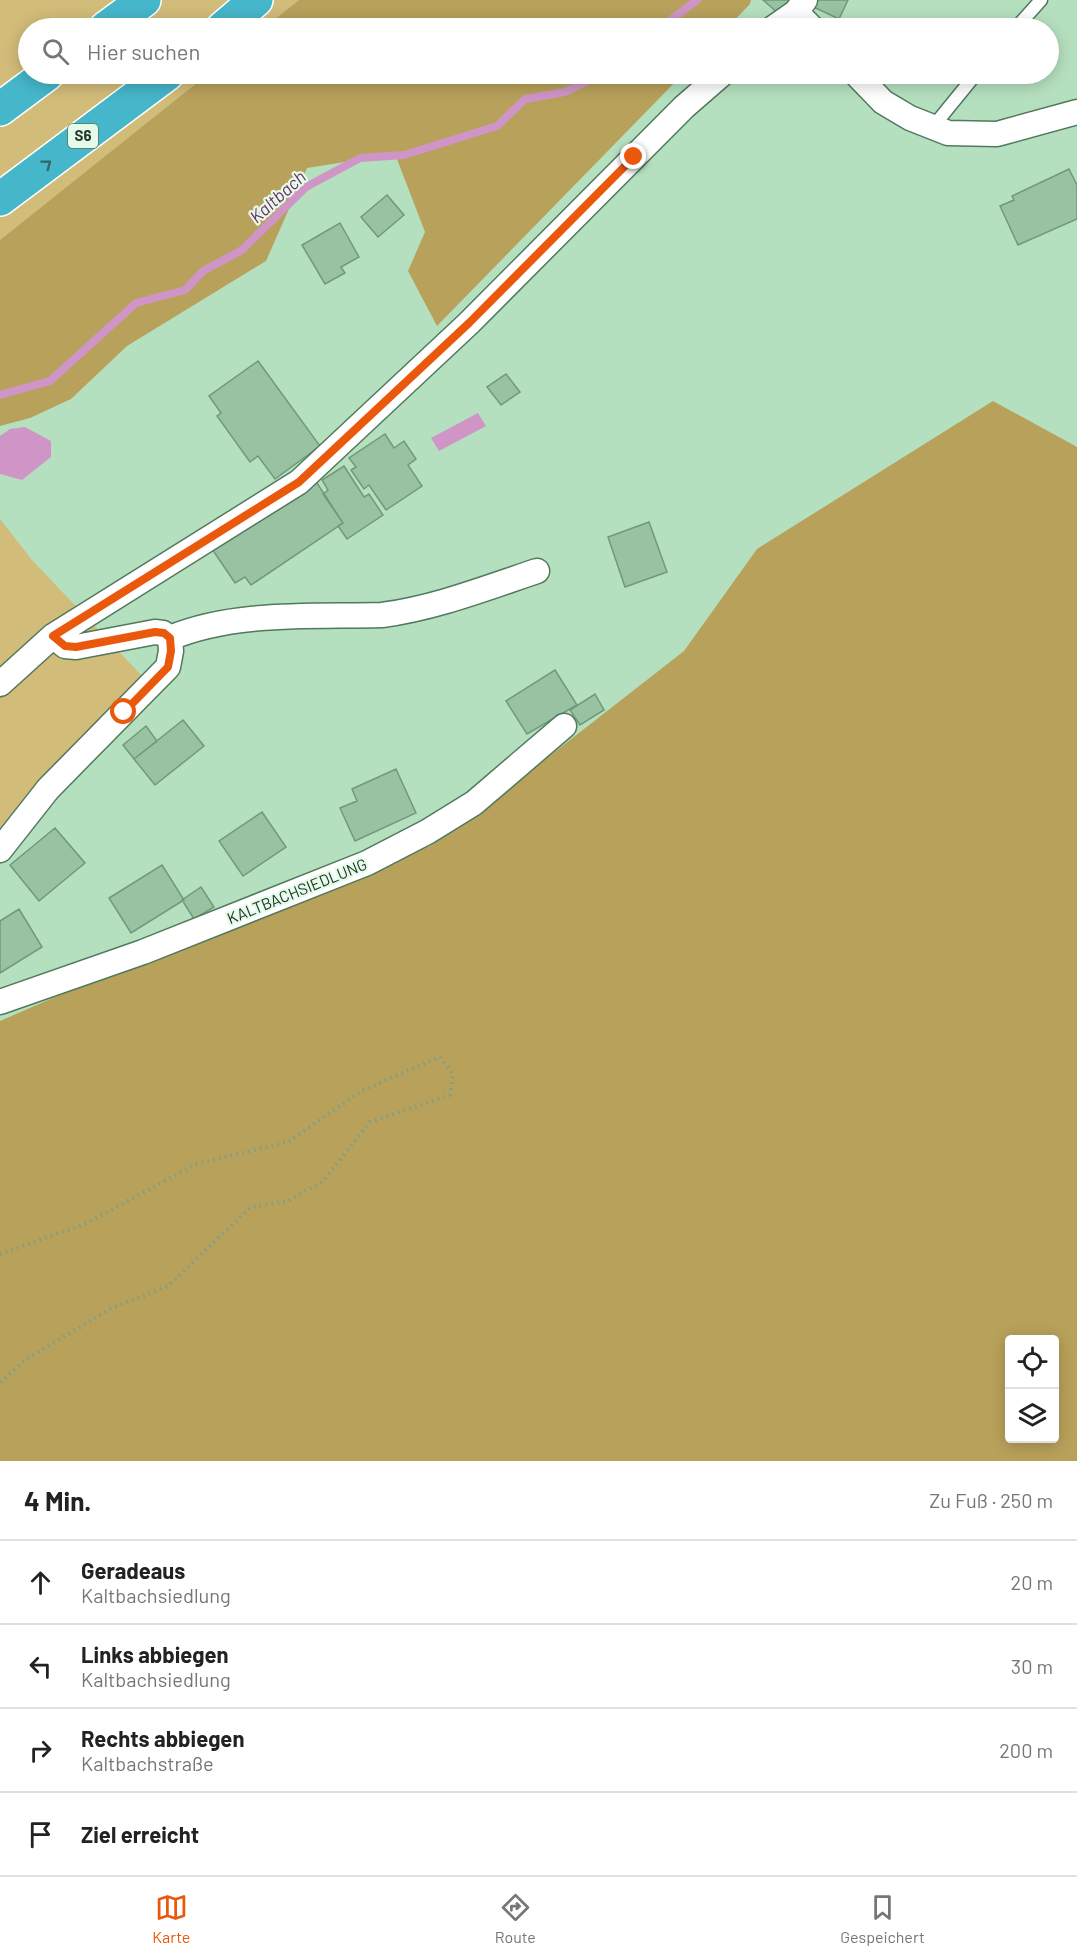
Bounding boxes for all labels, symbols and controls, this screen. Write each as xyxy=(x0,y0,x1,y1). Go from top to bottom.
search box xyxy=(18,18,1059,84)
icon: search xyxy=(39,35,72,68)
text: Hier suchen xyxy=(87,38,200,64)
road number: S6 xyxy=(68,124,98,148)
route end xyxy=(620,143,646,169)
one-way arrow xyxy=(40,160,51,171)
water label: Kaltbach xyxy=(245,165,310,227)
route start xyxy=(110,698,136,724)
street label: KALTBACHSIEDLUNG xyxy=(224,854,370,927)
map controls xyxy=(1005,1335,1059,1443)
button: locate xyxy=(1005,1335,1059,1389)
button: layers xyxy=(1005,1389,1059,1443)
text: 4 Min. xyxy=(24,1485,91,1516)
text: Zu Fuß · 250 m xyxy=(929,1488,1053,1512)
text: Geradeaus xyxy=(81,1557,185,1583)
icon: ahead xyxy=(24,1566,57,1599)
text: 20 m xyxy=(1010,1570,1053,1594)
text: Kaltbachsiedlung xyxy=(81,1583,231,1607)
text: Links abbiegen xyxy=(81,1641,229,1667)
icon: left xyxy=(24,1650,57,1683)
text: 30 m xyxy=(1011,1654,1053,1678)
text: Kaltbachsiedlung xyxy=(81,1667,231,1691)
text: Rechts abbiegen xyxy=(81,1725,244,1751)
icon: right xyxy=(24,1734,57,1767)
text: 200 m xyxy=(999,1738,1053,1762)
text: Kaltbachstraße xyxy=(81,1751,214,1775)
icon: arrive xyxy=(24,1818,57,1851)
text: Ziel erreicht xyxy=(81,1821,199,1847)
tab: Karte xyxy=(152,1891,190,1946)
tab: Route xyxy=(495,1891,536,1946)
tab: Gespeichert xyxy=(840,1891,925,1946)

